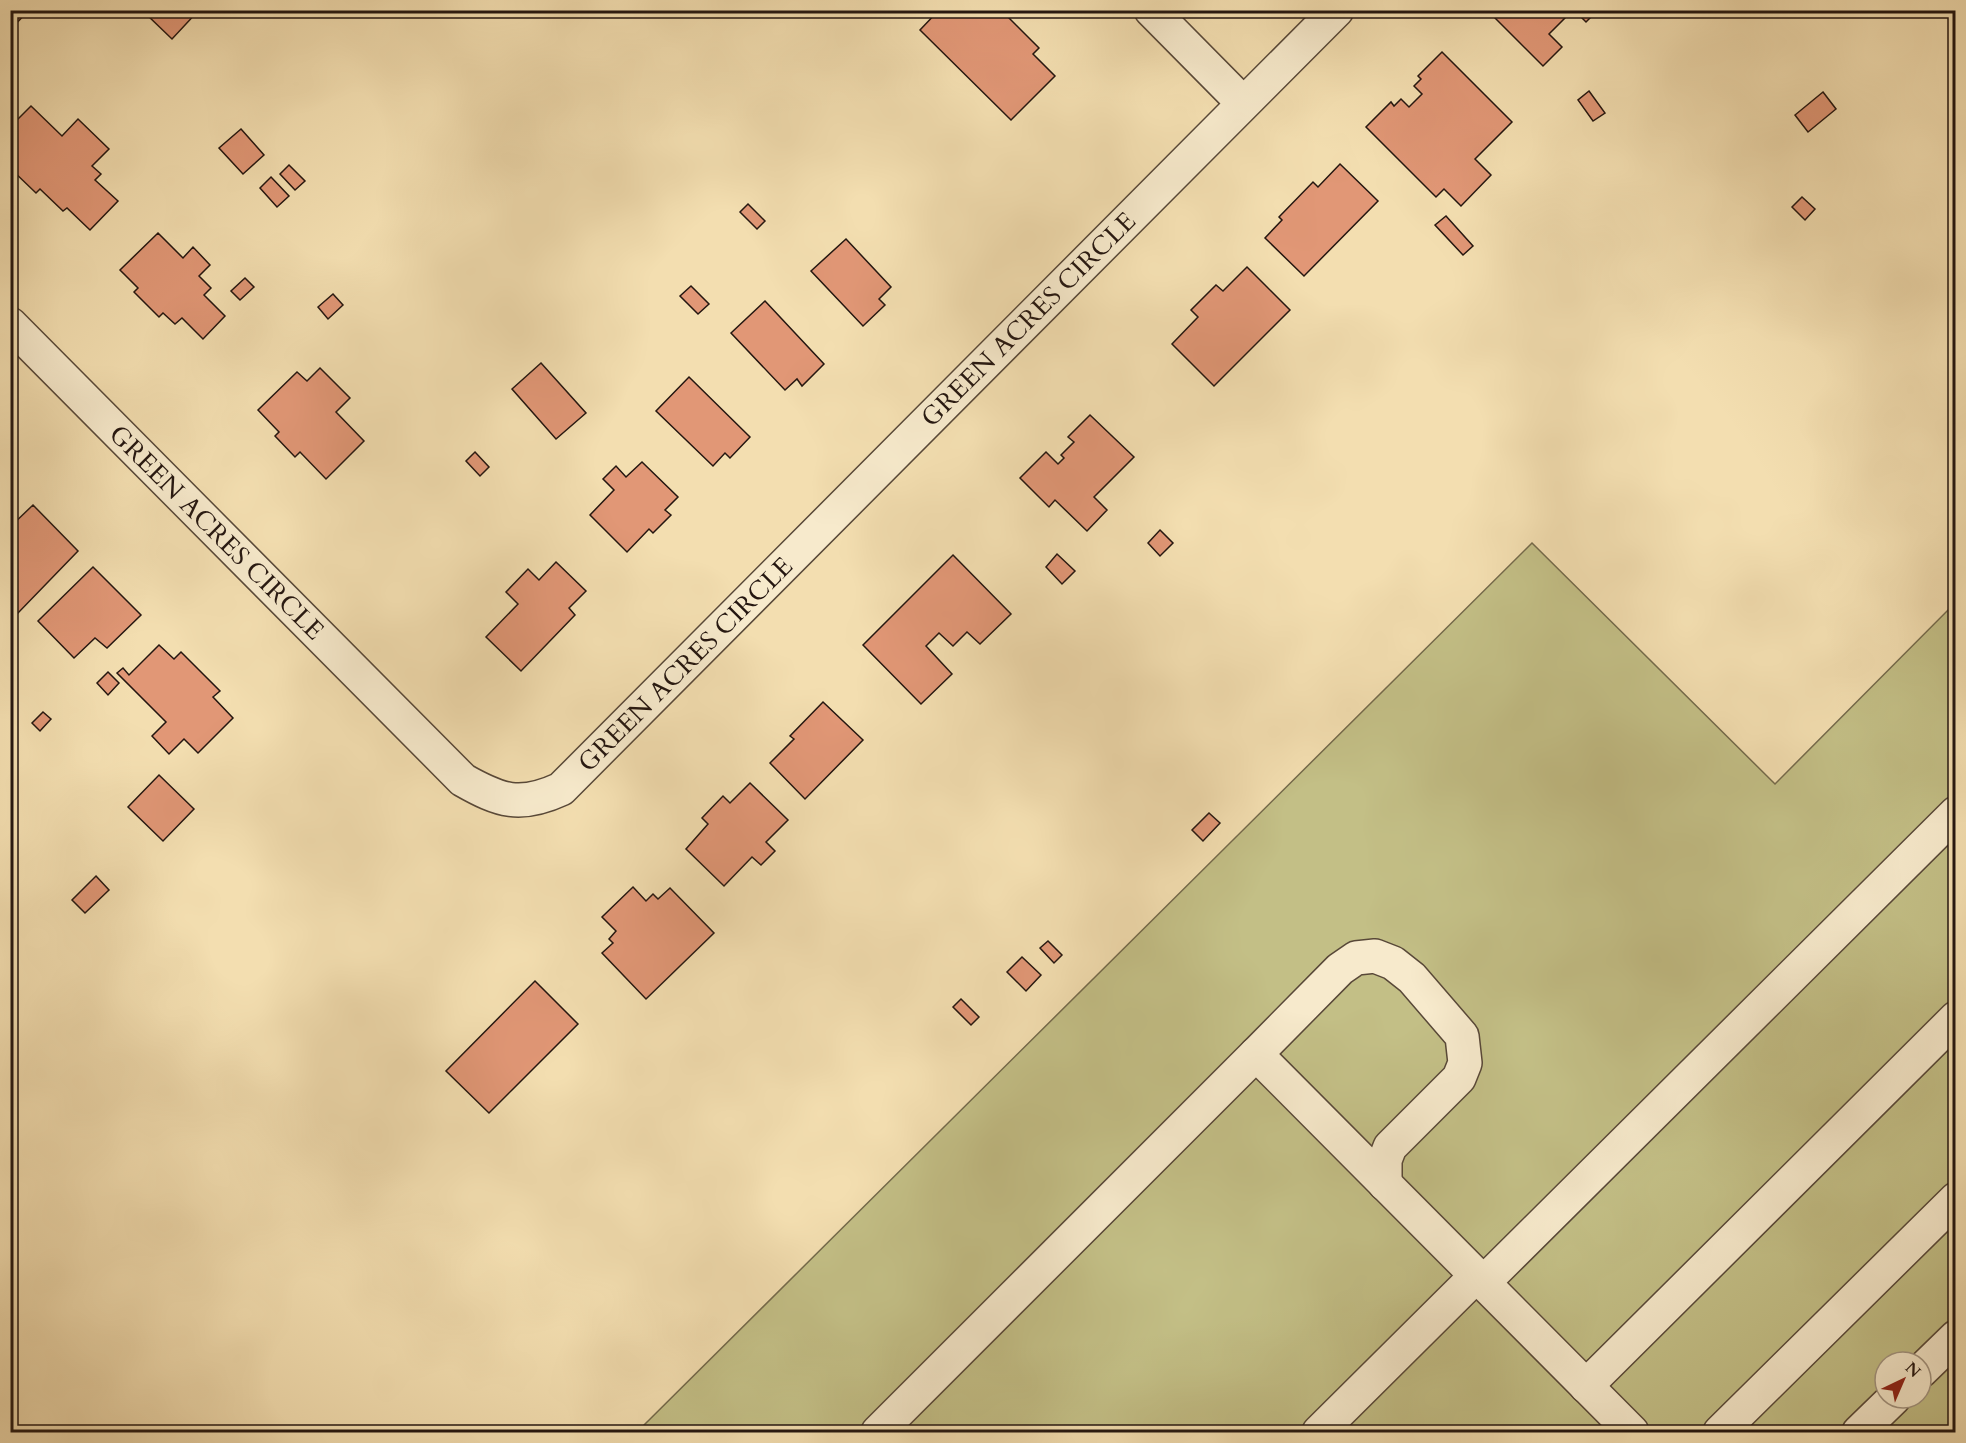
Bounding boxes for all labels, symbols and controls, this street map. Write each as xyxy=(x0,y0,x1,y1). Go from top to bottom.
street label: GREEN ACRES CIRCLE xyxy=(913,204,1144,435)
street label: GREEN ACRES CIRCLE xyxy=(101,417,332,648)
street label: GREEN ACRES CIRCLE xyxy=(570,549,801,780)
north arrow xyxy=(1873,1350,1933,1410)
text: N xyxy=(1900,1357,1925,1383)

